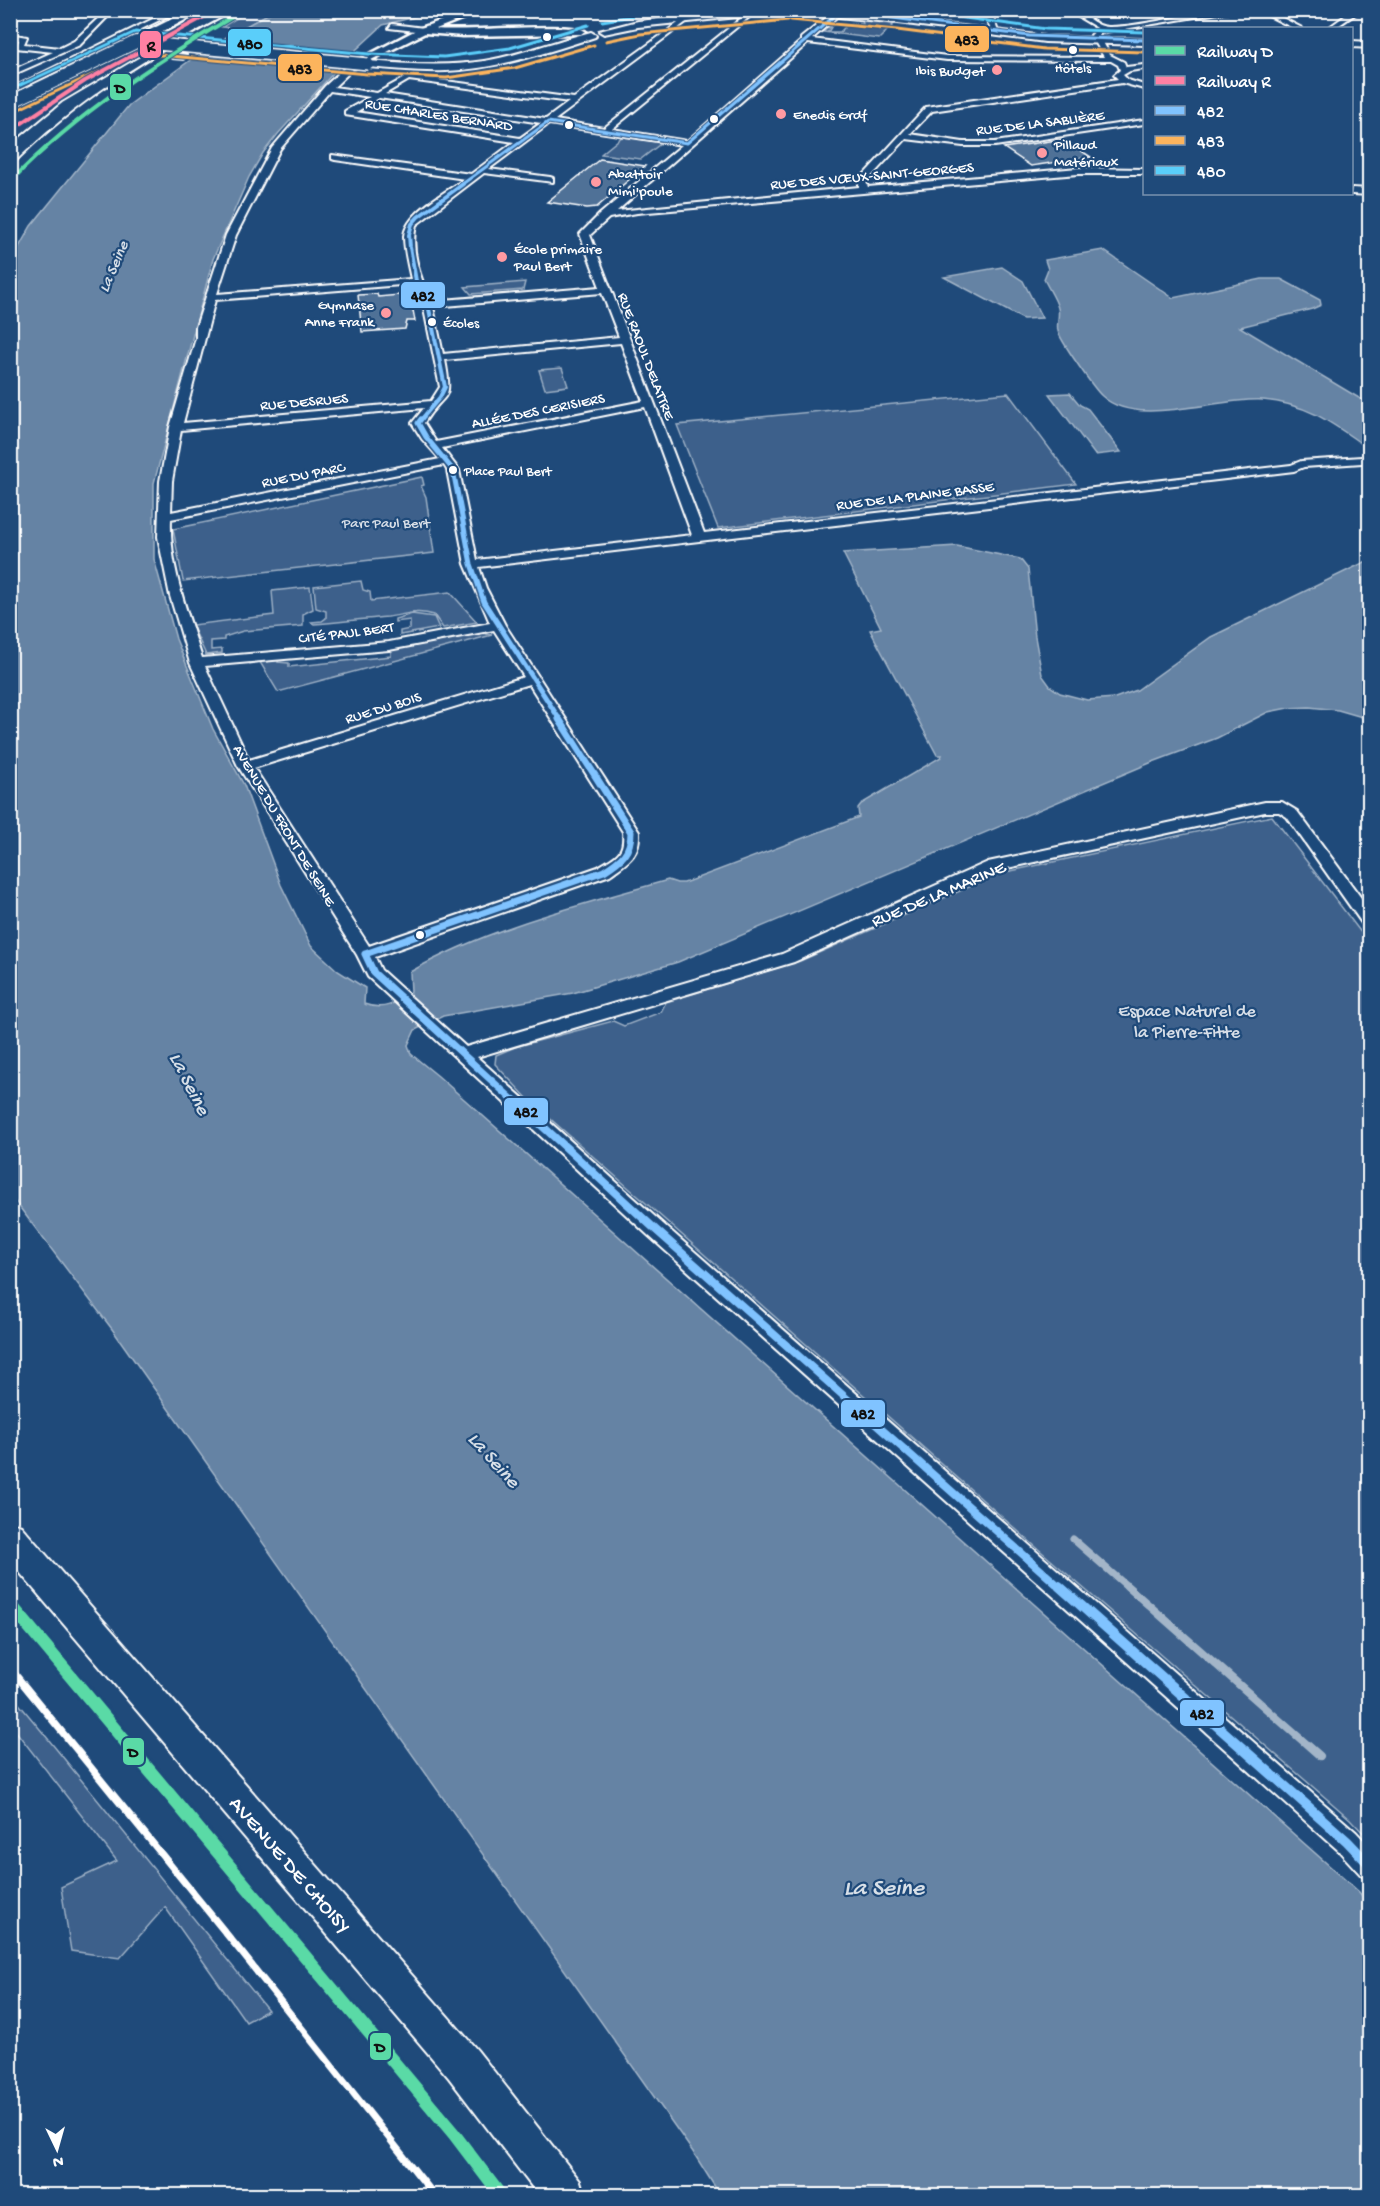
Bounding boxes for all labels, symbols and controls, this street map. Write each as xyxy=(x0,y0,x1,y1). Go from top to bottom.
line badge: 483 xyxy=(944,25,990,53)
legend xyxy=(1143,27,1353,195)
line badge: 480 xyxy=(227,28,272,57)
line badge: R xyxy=(139,30,162,59)
unlabelled marker xyxy=(541,31,553,43)
text: 483 xyxy=(954,33,979,52)
text: 480 xyxy=(236,37,263,56)
text: R xyxy=(146,39,157,58)
text: Railway D xyxy=(1197,43,1273,64)
marker: Hôtels xyxy=(1067,44,1079,56)
line badge: 483 xyxy=(277,53,323,82)
place label: Hôtels xyxy=(1055,61,1092,78)
text: 483 xyxy=(287,62,312,81)
place label: Ibis Budget xyxy=(915,63,987,81)
marker: Ibis Budget xyxy=(990,63,1004,77)
line badge: D xyxy=(109,73,132,101)
text: Railway R xyxy=(1197,73,1271,94)
text: D xyxy=(113,81,126,100)
street label: RUE CHARLES BERNARD xyxy=(364,95,514,137)
text: 482 xyxy=(1197,103,1224,124)
marker: Enedis Grdf xyxy=(774,107,788,121)
place label: Enedis Grdf xyxy=(793,107,868,125)
street label: RUE DE LA SABLIÈRE xyxy=(975,107,1106,141)
unlabelled marker xyxy=(708,113,720,125)
unlabelled marker xyxy=(563,119,575,131)
text: 483 xyxy=(1197,133,1225,154)
place label: Pillaud Matériaux xyxy=(1053,137,1119,172)
marker: Pillaud Matériaux xyxy=(1035,146,1049,160)
street label: RUE DES VŒUX-SAINT-GEORGES xyxy=(770,159,975,195)
text: 480 xyxy=(1197,163,1226,184)
place label: Abattoir Mimi'poule xyxy=(608,166,673,201)
marker: Abattoir Mimi'poule xyxy=(589,175,603,189)
water label: La Seine xyxy=(96,238,135,296)
place label: École primaire Paul Bert xyxy=(513,241,602,276)
marker: École primaire Paul Bert xyxy=(495,250,509,264)
line badge: 482 xyxy=(400,281,446,309)
text: 482 xyxy=(410,289,435,308)
street label: RUE RAOUL DELATTRE xyxy=(613,290,678,424)
place label: Gymnase Anne Frank xyxy=(304,297,375,332)
marker: Gymnase Anne Frank xyxy=(379,306,393,320)
marker: Écoles xyxy=(426,316,438,328)
place label: Écoles xyxy=(443,316,480,333)
street label: RUE DESRUES xyxy=(259,390,349,416)
street label: ALLÉE DES CERISIERS xyxy=(470,390,607,434)
street label: RUE DU PARC xyxy=(260,459,347,493)
marker: Place Paul Bert xyxy=(447,464,459,476)
place label: Place Paul Bert xyxy=(463,464,553,481)
street label: RUE DE LA PLAINE BASSE xyxy=(835,478,996,516)
park label: Parc Paul Bert xyxy=(341,515,432,533)
street label: CITÉ PAUL BERT xyxy=(298,619,396,649)
street label: RUE DU BOIS xyxy=(343,689,424,729)
street label: AVENUE DU FRONT DE SEINE xyxy=(228,742,339,911)
street label: RUE DE LA MARINE xyxy=(869,857,1010,933)
unlabelled marker xyxy=(414,929,426,941)
park label: Espace Naturel de la Pierre-Fitte xyxy=(1118,1002,1257,1044)
water label: La Seine xyxy=(162,1050,214,1120)
line badge: 482 xyxy=(503,1097,549,1126)
text: 482 xyxy=(513,1105,538,1124)
line badge: 482 xyxy=(840,1399,886,1428)
text: 482 xyxy=(850,1407,875,1426)
water label: La Seine xyxy=(461,1429,524,1494)
line badge: 482 xyxy=(1179,1699,1225,1727)
text: 482 xyxy=(1189,1707,1214,1726)
line badge: D xyxy=(122,1737,145,1766)
text: D xyxy=(126,1745,139,1764)
street label: AVENUE DE CHOISY xyxy=(222,1793,355,1940)
water label: La Seine xyxy=(844,1875,926,1904)
line badge: D xyxy=(369,2032,392,2061)
text: D xyxy=(373,2040,386,2059)
north arrow xyxy=(27,2119,87,2179)
text: N xyxy=(51,2151,64,2170)

